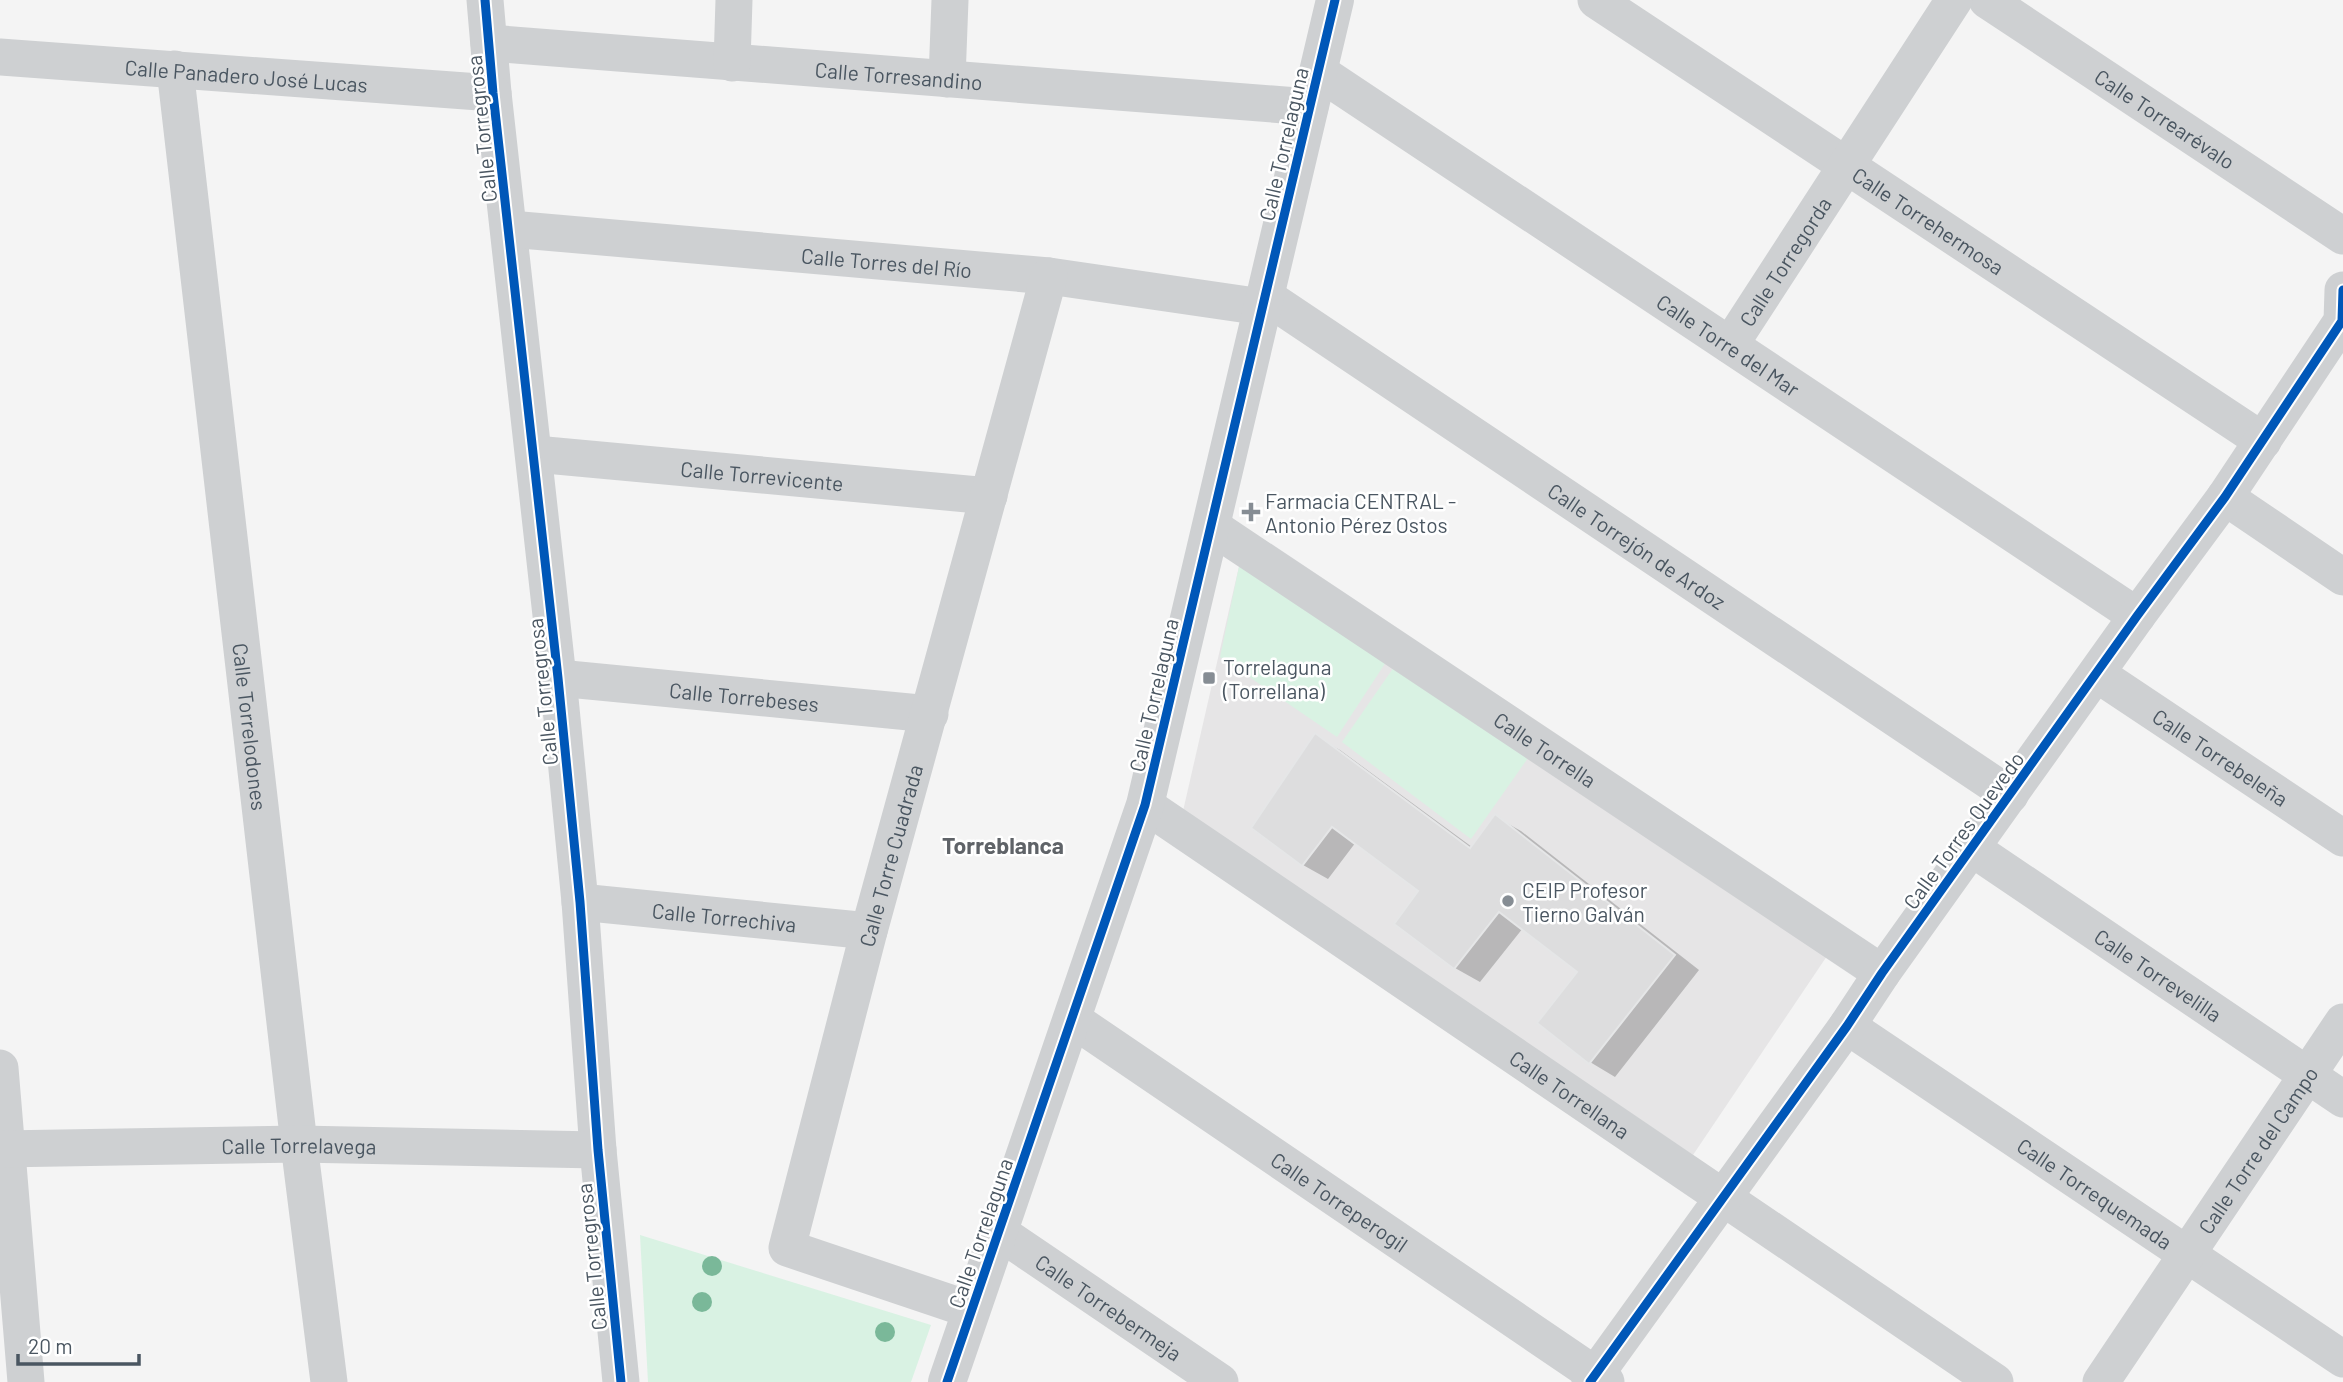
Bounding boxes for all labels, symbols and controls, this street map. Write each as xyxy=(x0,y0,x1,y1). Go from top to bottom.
street label: Calle Panadero José Lucas xyxy=(124,54,369,96)
street label: Calle Torregrosa xyxy=(461,54,501,204)
street label: Calle Torresandino xyxy=(814,56,984,94)
street label: Calle Torrearévalo xyxy=(2091,63,2240,174)
street label: Calle Torrelaguna xyxy=(1253,65,1313,223)
street label: Calle Torrehermosa xyxy=(1848,161,2009,279)
street label: Calle Torregorda xyxy=(1733,192,1836,331)
street label: Calle Torres del Río xyxy=(800,242,973,282)
street label: Calle Torre del Mar xyxy=(1653,288,1805,401)
street label: Calle Torrevicente xyxy=(679,455,845,495)
street label: Calle Torrejón de Ardoz xyxy=(1544,477,1731,614)
place label: Farmacia CENTRAL - Antonio Pérez Ostos xyxy=(1265,488,1456,537)
marker: Farmacia CENTRAL - Antonio Pérez Ostos xyxy=(1243,504,1259,520)
street label: Calle Torrelaguna xyxy=(1123,616,1183,774)
street label: Calle Torregrosa xyxy=(522,617,562,767)
street label: Calle Torrelodones xyxy=(229,642,273,812)
place label: Torrelaguna (Torrellana) xyxy=(1222,654,1331,703)
marker: Torrelaguna (Torrellana) xyxy=(1201,670,1217,686)
street label: Calle Torrebeses xyxy=(668,676,820,716)
street label: Calle Torrebeleña xyxy=(2149,703,2293,811)
street label: Calle Torrella xyxy=(1490,706,1601,792)
street label: Calle Torres Quevedo xyxy=(1897,746,2029,914)
street label: Calle Torre Cuadrada xyxy=(853,762,927,949)
district label: Torreblanca xyxy=(942,831,1064,859)
place label: CEIP Profesor Tierno Galván xyxy=(1522,877,1648,926)
marker: CEIP Profesor Tierno Galván xyxy=(1500,893,1516,909)
street label: Calle Torrechiva xyxy=(651,897,798,936)
street label: Calle Torrevelilla xyxy=(2090,923,2227,1026)
street label: Calle Torrellana xyxy=(1506,1044,1635,1143)
street label: Calle Torre del Campo xyxy=(2192,1061,2322,1238)
street label: Calle Torrelavega xyxy=(221,1131,377,1158)
street label: Calle Torrequemada xyxy=(2013,1132,2177,1254)
street label: Calle Torreperogil xyxy=(1267,1146,1413,1256)
street label: Calle Torrelaguna xyxy=(943,1155,1017,1311)
street label: Calle Torregrosa xyxy=(571,1182,611,1332)
street label: Calle Torrebermeja xyxy=(1031,1248,1187,1365)
scale bar xyxy=(18,1322,138,1366)
text: 20 m xyxy=(28,1333,73,1358)

